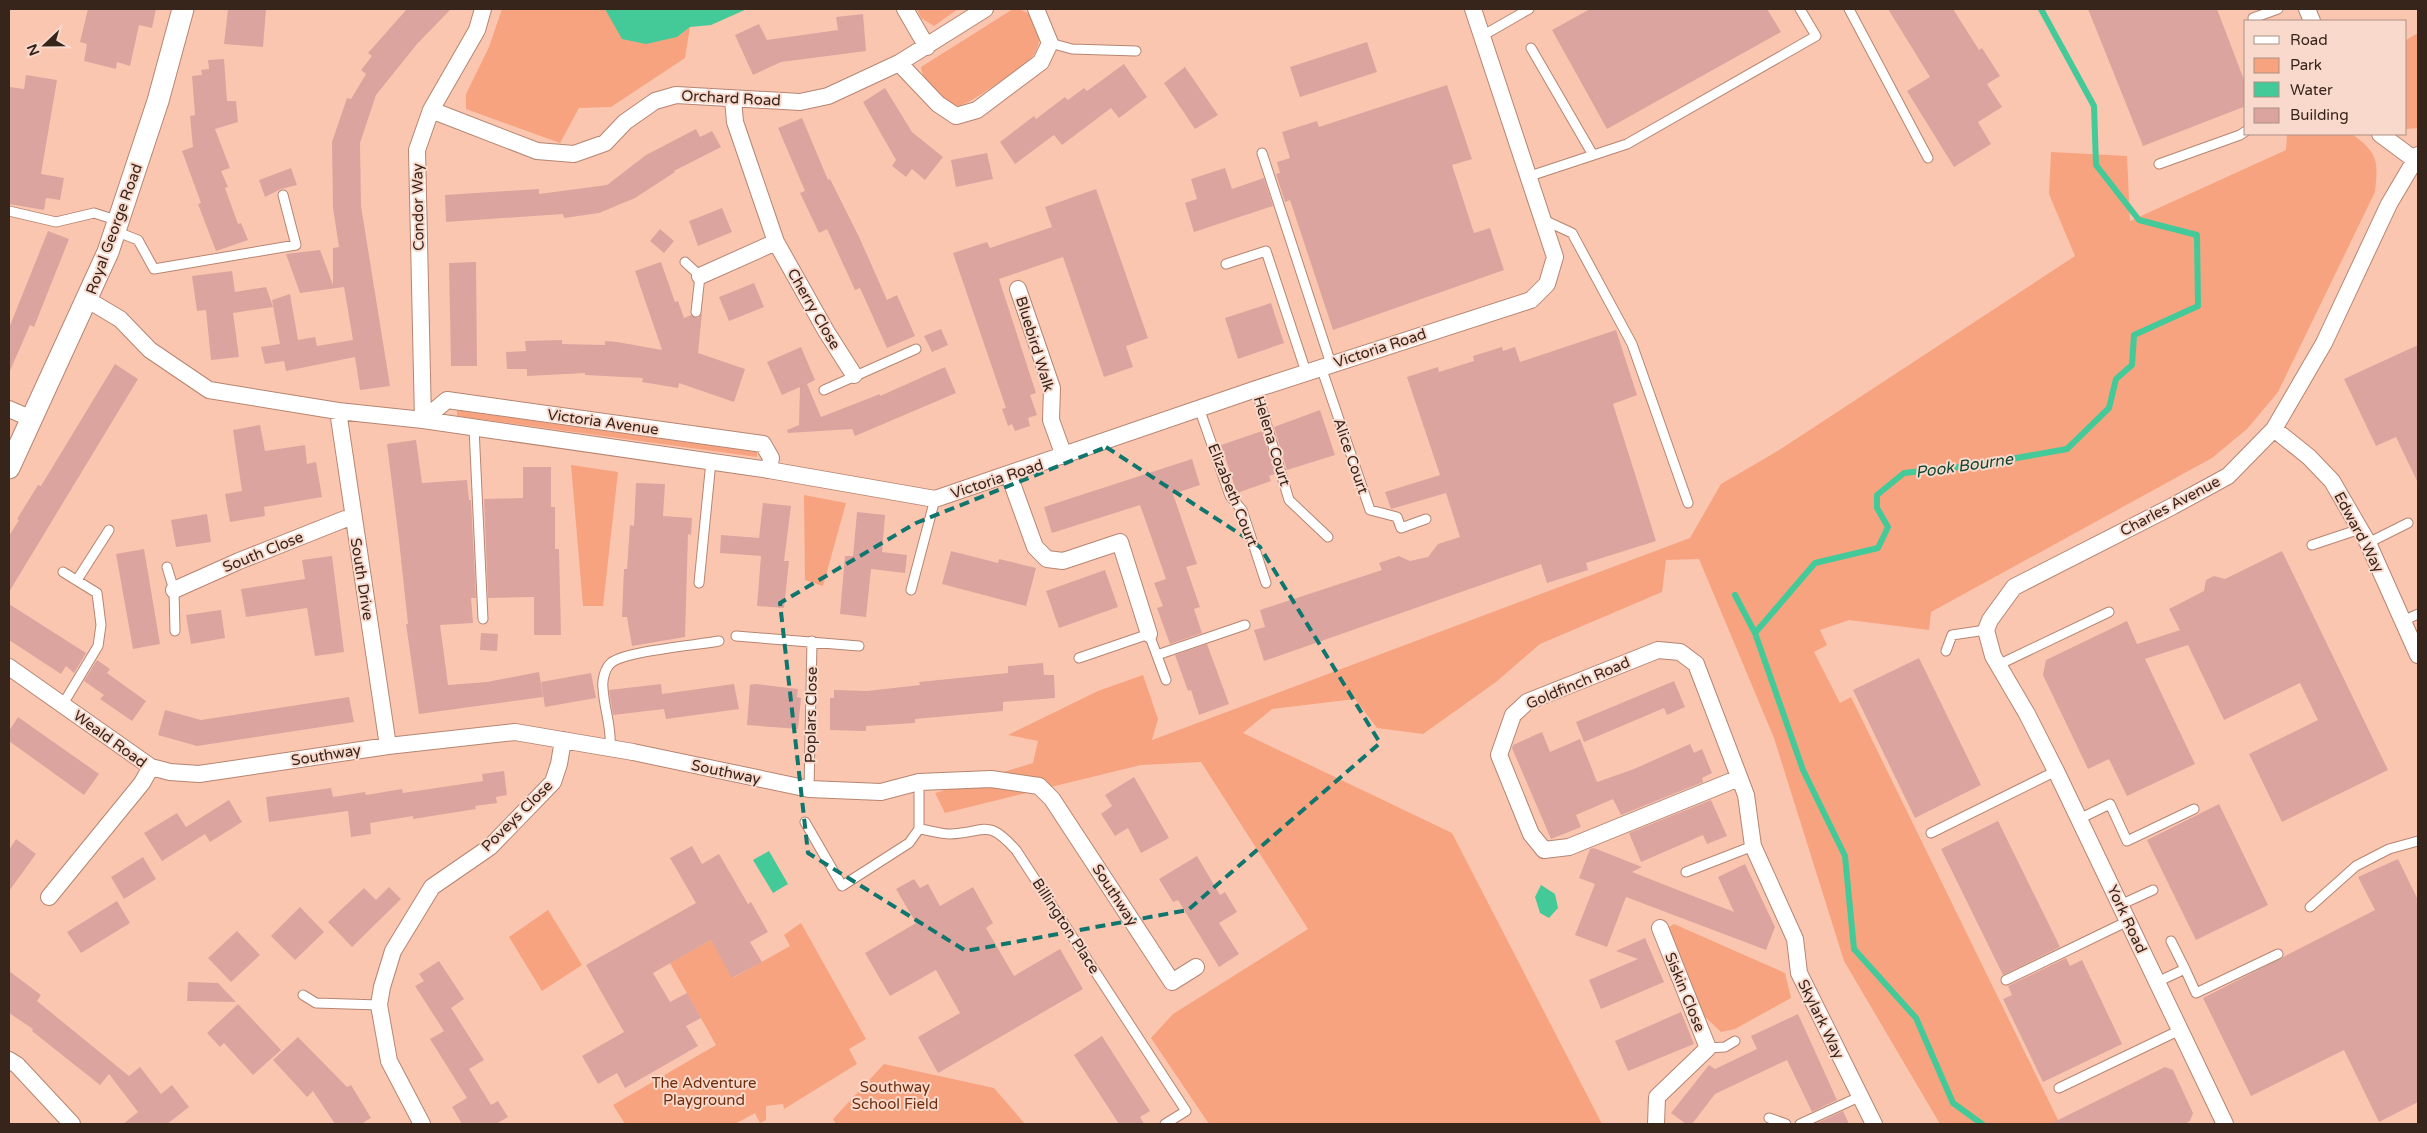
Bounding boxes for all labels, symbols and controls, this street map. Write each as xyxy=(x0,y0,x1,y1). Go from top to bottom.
north arrow xyxy=(20,20,70,70)
legend xyxy=(2244,20,2407,135)
text: Road xyxy=(2290,31,2328,49)
text: N xyxy=(23,41,43,58)
text: Park xyxy=(2290,56,2322,74)
text: Water xyxy=(2290,81,2333,99)
street label: Orchard Road xyxy=(681,86,781,110)
text: Building xyxy=(2290,106,2349,124)
street label: Royal George Road xyxy=(82,161,146,297)
street label: Condor Way xyxy=(408,163,428,251)
street label: Cherry Close xyxy=(784,265,844,353)
street label: Bluebird Walk xyxy=(1012,294,1058,394)
street label: Victoria Road xyxy=(1331,325,1429,371)
street label: Helena Court xyxy=(1250,394,1294,488)
street label: Victoria Avenue xyxy=(546,405,660,439)
street label: Alice Court xyxy=(1330,416,1372,496)
street label: Elizabeth Court xyxy=(1204,441,1262,549)
water label: Pook Bourne xyxy=(1914,449,2015,483)
street label: Victoria Road xyxy=(948,456,1046,502)
street label: Charles Avenue xyxy=(2117,472,2223,540)
street label: Edward Way xyxy=(2330,489,2388,575)
street label: South Close xyxy=(220,528,306,576)
street label: South Drive xyxy=(347,536,377,622)
street label: Goldfinch Road xyxy=(1523,653,1633,713)
street label: Poplars Close xyxy=(801,667,821,763)
street label: Weald Road xyxy=(70,706,150,772)
street label: Southway xyxy=(290,741,362,769)
street label: Southway xyxy=(690,756,762,788)
street label: Poveys Close xyxy=(478,777,556,855)
street label: Southway xyxy=(1088,861,1142,929)
street label: Billington Place xyxy=(1028,875,1104,977)
street label: York Road xyxy=(2103,882,2151,956)
street label: Siskin Close xyxy=(1661,950,1709,1034)
street label: Skylark Way xyxy=(1794,976,1848,1062)
park label: The Adventure Playground xyxy=(651,1074,757,1109)
park label: Southway School Field xyxy=(852,1078,938,1113)

